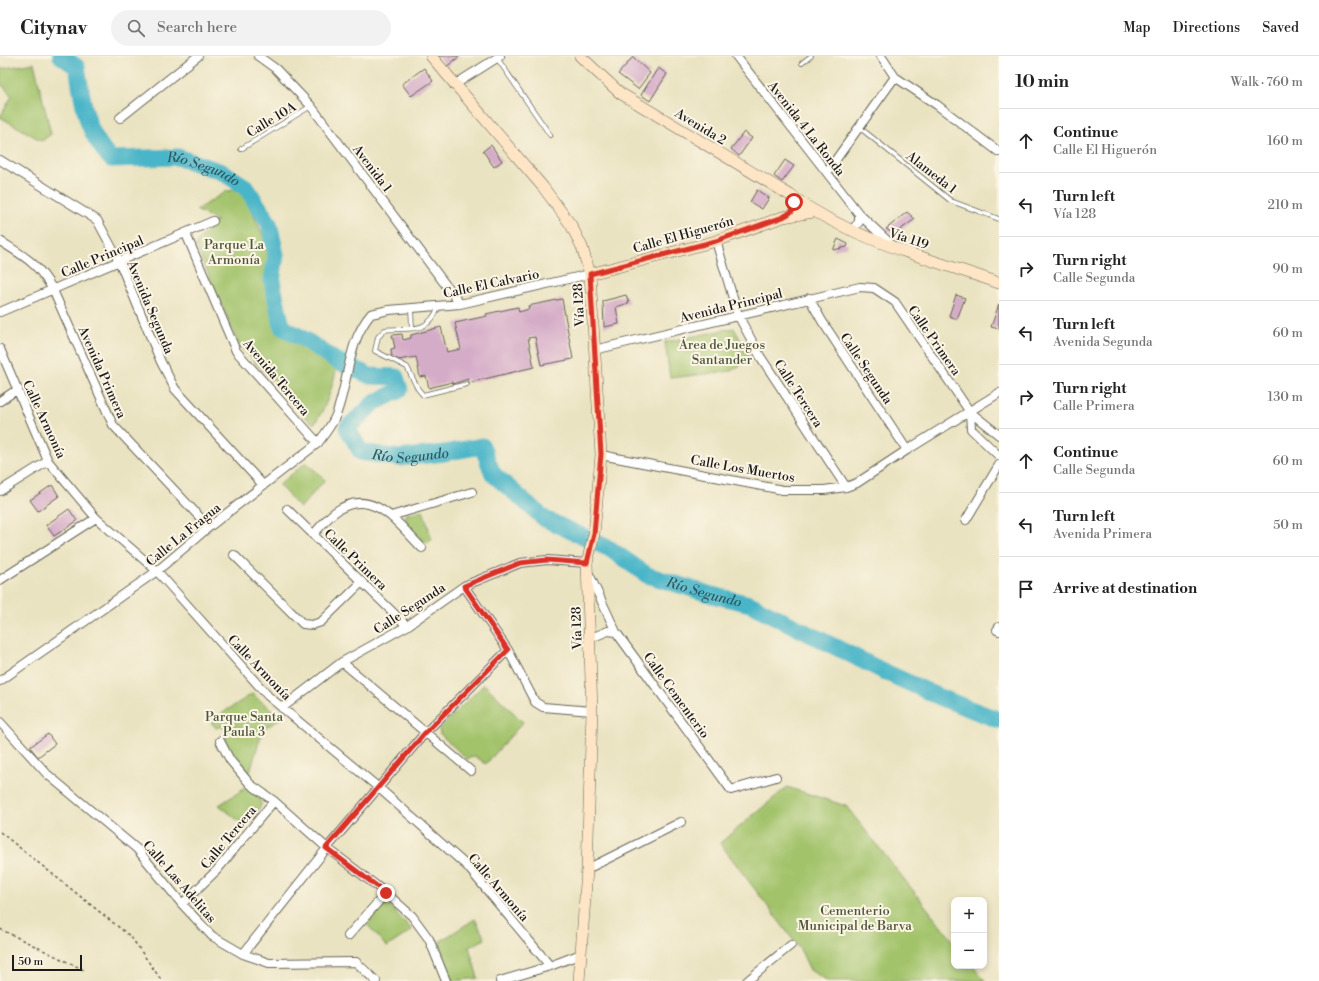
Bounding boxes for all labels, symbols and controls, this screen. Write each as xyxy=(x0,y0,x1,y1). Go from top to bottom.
search box xyxy=(111,10,391,46)
text: Citynav xyxy=(20,16,87,40)
icon: search xyxy=(125,17,147,39)
text: Search here xyxy=(157,18,237,37)
text: Map xyxy=(1123,19,1151,37)
text: Directions xyxy=(1173,19,1240,37)
text: Saved xyxy=(1262,19,1299,37)
text: 10 min xyxy=(1015,71,1069,93)
text: Walk · 760 m xyxy=(1231,74,1303,90)
street label: Avenida 4 La Ronda xyxy=(764,77,848,180)
street label: Calle 10A xyxy=(244,98,300,141)
street label: Avenida 2 xyxy=(671,105,729,148)
text: Continue xyxy=(1053,123,1118,142)
icon: ahead xyxy=(1015,130,1037,152)
text: 160 m xyxy=(1267,133,1303,149)
street label: Avenida 1 xyxy=(349,141,396,196)
text: Calle El Higuerón xyxy=(1053,142,1157,158)
street label: Alameda 1 xyxy=(902,148,960,198)
water label: Río Segundo xyxy=(166,149,243,191)
text: Turn left xyxy=(1053,187,1115,206)
route start xyxy=(785,193,803,211)
icon: left xyxy=(1015,194,1037,216)
text: 210 m xyxy=(1268,197,1303,213)
text: Vía 128 xyxy=(1053,206,1096,222)
street label: Calle El Higuerón xyxy=(631,213,736,257)
street label: Vía 119 xyxy=(886,225,931,253)
street label: Calle Principal xyxy=(59,232,146,281)
park label: Parque La Armonía xyxy=(204,237,265,268)
text: Turn right xyxy=(1053,251,1127,270)
street label: Avenida Segunda xyxy=(123,257,177,357)
icon: right xyxy=(1015,258,1037,280)
text: 90 m xyxy=(1272,261,1303,277)
street label: Calle El Calvario xyxy=(442,266,541,302)
text: Calle Segunda xyxy=(1053,270,1135,286)
street label: Vía 128 xyxy=(570,283,588,328)
street label: Avenida Principal xyxy=(677,285,784,327)
street label: Calle Primera xyxy=(904,303,964,379)
text: Turn left xyxy=(1053,315,1115,334)
icon: left xyxy=(1015,322,1037,344)
street label: Avenida Primera xyxy=(74,323,130,421)
text: 60 m xyxy=(1272,325,1303,341)
street label: Calle Segunda xyxy=(837,330,896,408)
text: Avenida Segunda xyxy=(1053,334,1153,350)
street label: Avenida Tercera xyxy=(239,335,313,420)
park label: Área de Juegos Santander xyxy=(678,336,765,368)
street label: Calle Tercera xyxy=(770,357,826,431)
street label: Calle Armonía xyxy=(19,378,69,461)
text: Turn right xyxy=(1053,379,1127,398)
icon: right xyxy=(1015,386,1037,408)
text: 130 m xyxy=(1268,389,1303,405)
text: Calle Primera xyxy=(1053,398,1135,414)
text: Continue xyxy=(1053,443,1118,462)
water label: Río Segundo xyxy=(369,444,450,468)
icon: ahead xyxy=(1015,450,1037,472)
street label: Calle Los Muertos xyxy=(689,452,797,486)
text: 60 m xyxy=(1272,453,1303,469)
text: Calle Segunda xyxy=(1053,462,1135,478)
street label: Calle La Fragua xyxy=(143,499,225,570)
text: Turn left xyxy=(1053,507,1115,526)
icon: left xyxy=(1015,514,1037,536)
text: 50 m xyxy=(1273,517,1303,533)
street label: Calle Primera xyxy=(320,526,391,594)
text: Avenida Primera xyxy=(1053,526,1152,542)
water label: Río Segundo xyxy=(663,573,743,612)
icon: arrive xyxy=(1015,578,1037,600)
street label: Calle Segunda xyxy=(371,579,449,638)
text: Arrive at destination xyxy=(1053,579,1197,598)
street label: Vía 128 xyxy=(568,606,586,651)
street label: Calle Armonía xyxy=(224,632,295,704)
street label: Calle Cementerio xyxy=(640,650,713,742)
park label: Parque Santa Paula 3 xyxy=(205,709,284,740)
street label: Calle Tercera xyxy=(198,802,260,873)
street label: Calle Las Adelitas xyxy=(139,837,220,926)
street label: Calle Armonía xyxy=(464,850,532,925)
route end xyxy=(377,884,395,902)
map controls xyxy=(951,897,987,969)
button: + xyxy=(951,897,987,933)
park label: Cementerio Municipal de Barva xyxy=(798,903,912,934)
button: − xyxy=(951,933,987,969)
scale bar xyxy=(12,953,82,972)
text: 50 m xyxy=(18,955,43,969)

